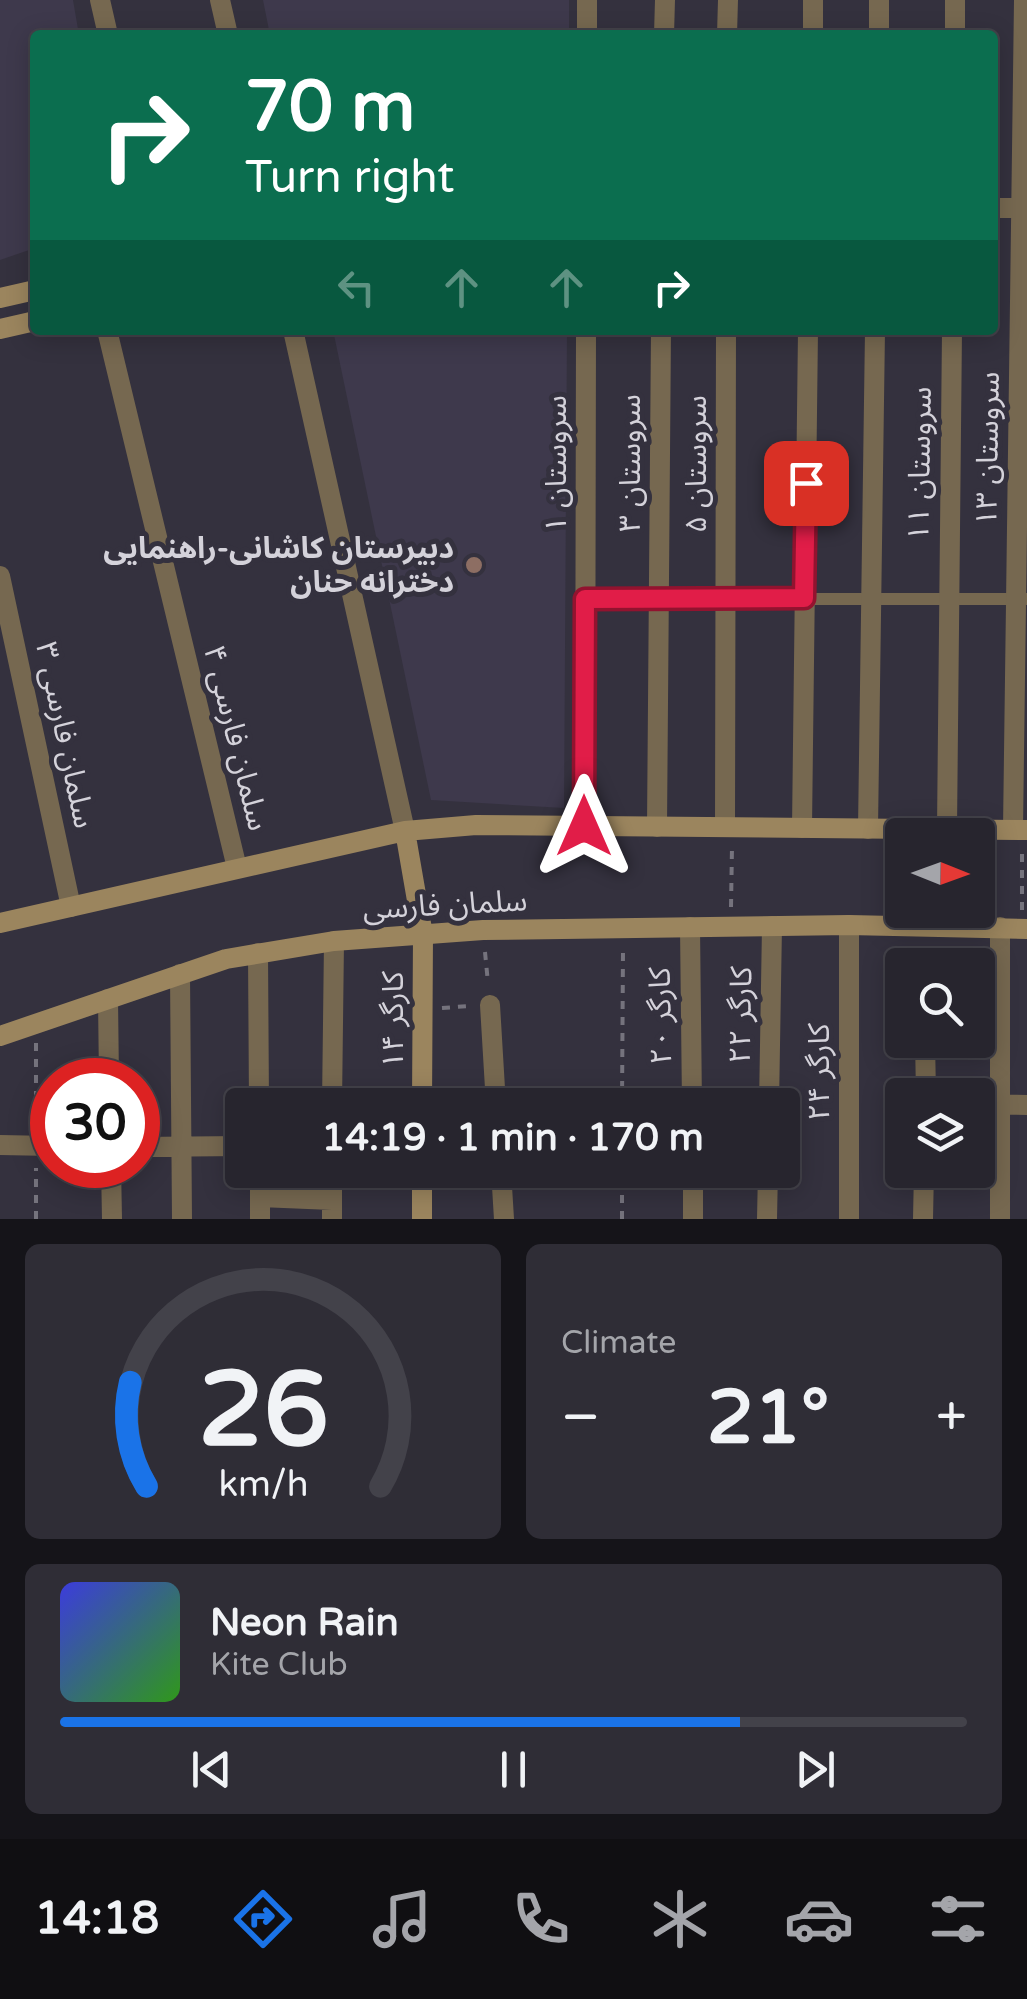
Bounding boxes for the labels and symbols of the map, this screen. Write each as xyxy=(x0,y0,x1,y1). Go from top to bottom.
street label: سروستان ۱۳ xyxy=(968,371,1008,527)
street label: سروستان ۱۱ xyxy=(900,386,940,542)
street label: سروستان ۳ xyxy=(612,394,649,532)
street label: سروستان ۱ xyxy=(538,395,575,533)
street label: سروستان ۵ xyxy=(678,395,715,533)
pin xyxy=(764,441,849,526)
place label: دبیرستان کاشانی-راهنمایی دخترانه حنان xyxy=(103,530,454,601)
marker: دبیرستان کاشانی-راهنمایی دخترانه حنان xyxy=(463,554,485,576)
street label: سلمان فارسی ۳ xyxy=(27,638,103,832)
street label: سلمان فارسی ۴ xyxy=(195,641,277,835)
position arrow xyxy=(532,774,636,878)
north arrow xyxy=(885,818,995,928)
street label: سلمان فارسی xyxy=(362,882,528,928)
street label: کارگر ۲۲ xyxy=(722,965,760,1064)
street label: کارگر ۲۰ xyxy=(642,966,680,1065)
street label: کارگر ۱۴ xyxy=(375,971,412,1069)
street label: کارگر ۲۴ xyxy=(801,1023,838,1121)
speed limit sign: 30 xyxy=(30,1058,160,1188)

